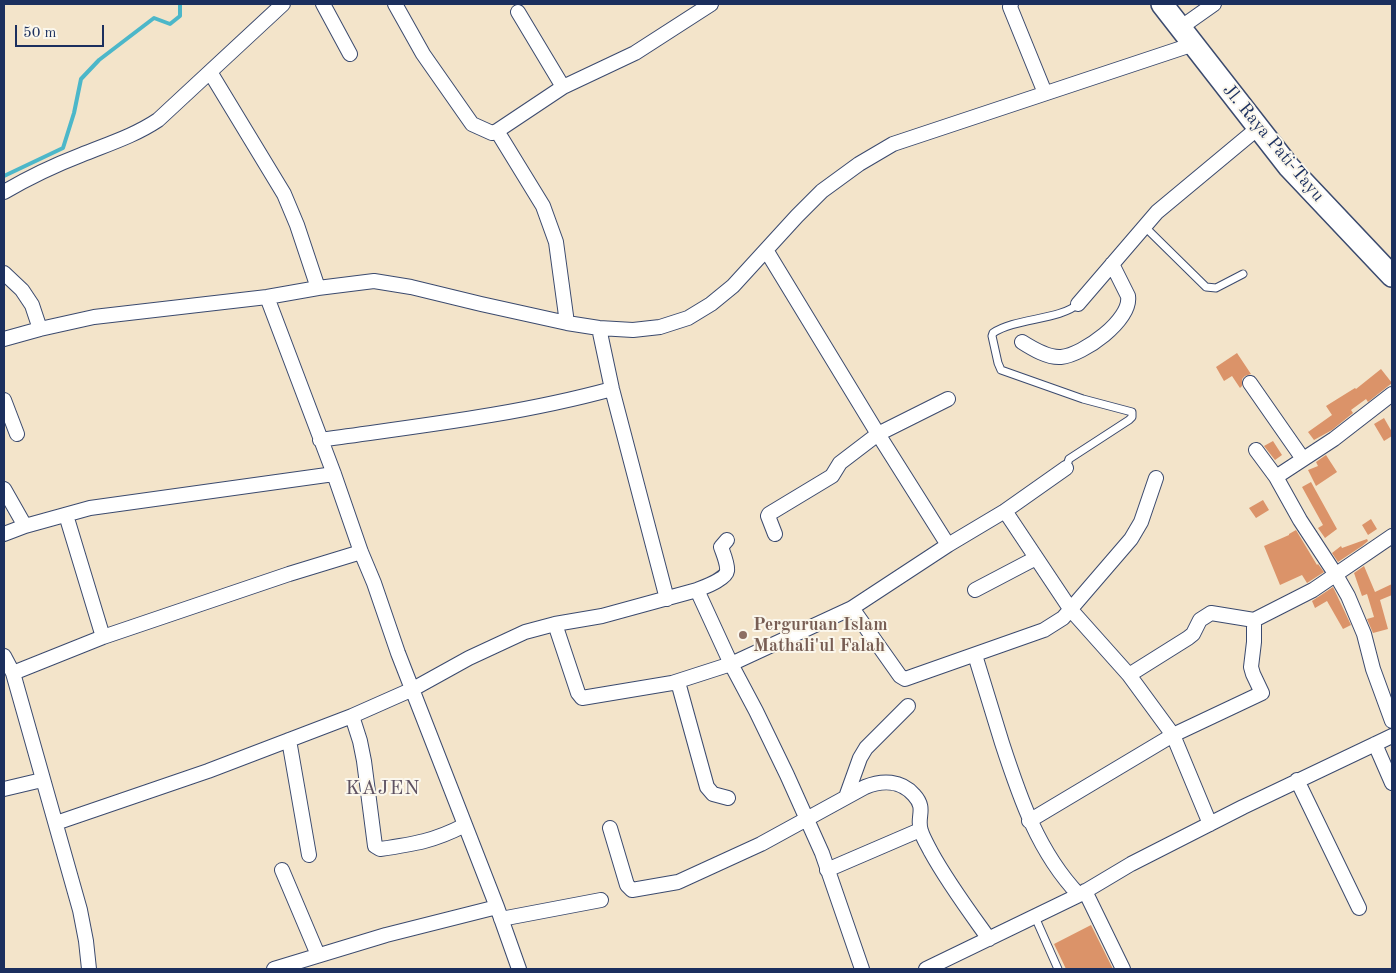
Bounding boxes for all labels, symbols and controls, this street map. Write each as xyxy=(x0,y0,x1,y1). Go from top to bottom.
scale bar xyxy=(18,15,106,47)
text: 50 m xyxy=(23,26,57,41)
street label: Jl. Raya Pati-Tayu xyxy=(1218,80,1328,206)
place label: Perguruan Islam Mathali'ul Falah xyxy=(753,614,888,656)
marker: Perguruan Islam Mathali'ul Falah xyxy=(737,629,749,641)
district label: KAJEN xyxy=(345,777,421,801)

